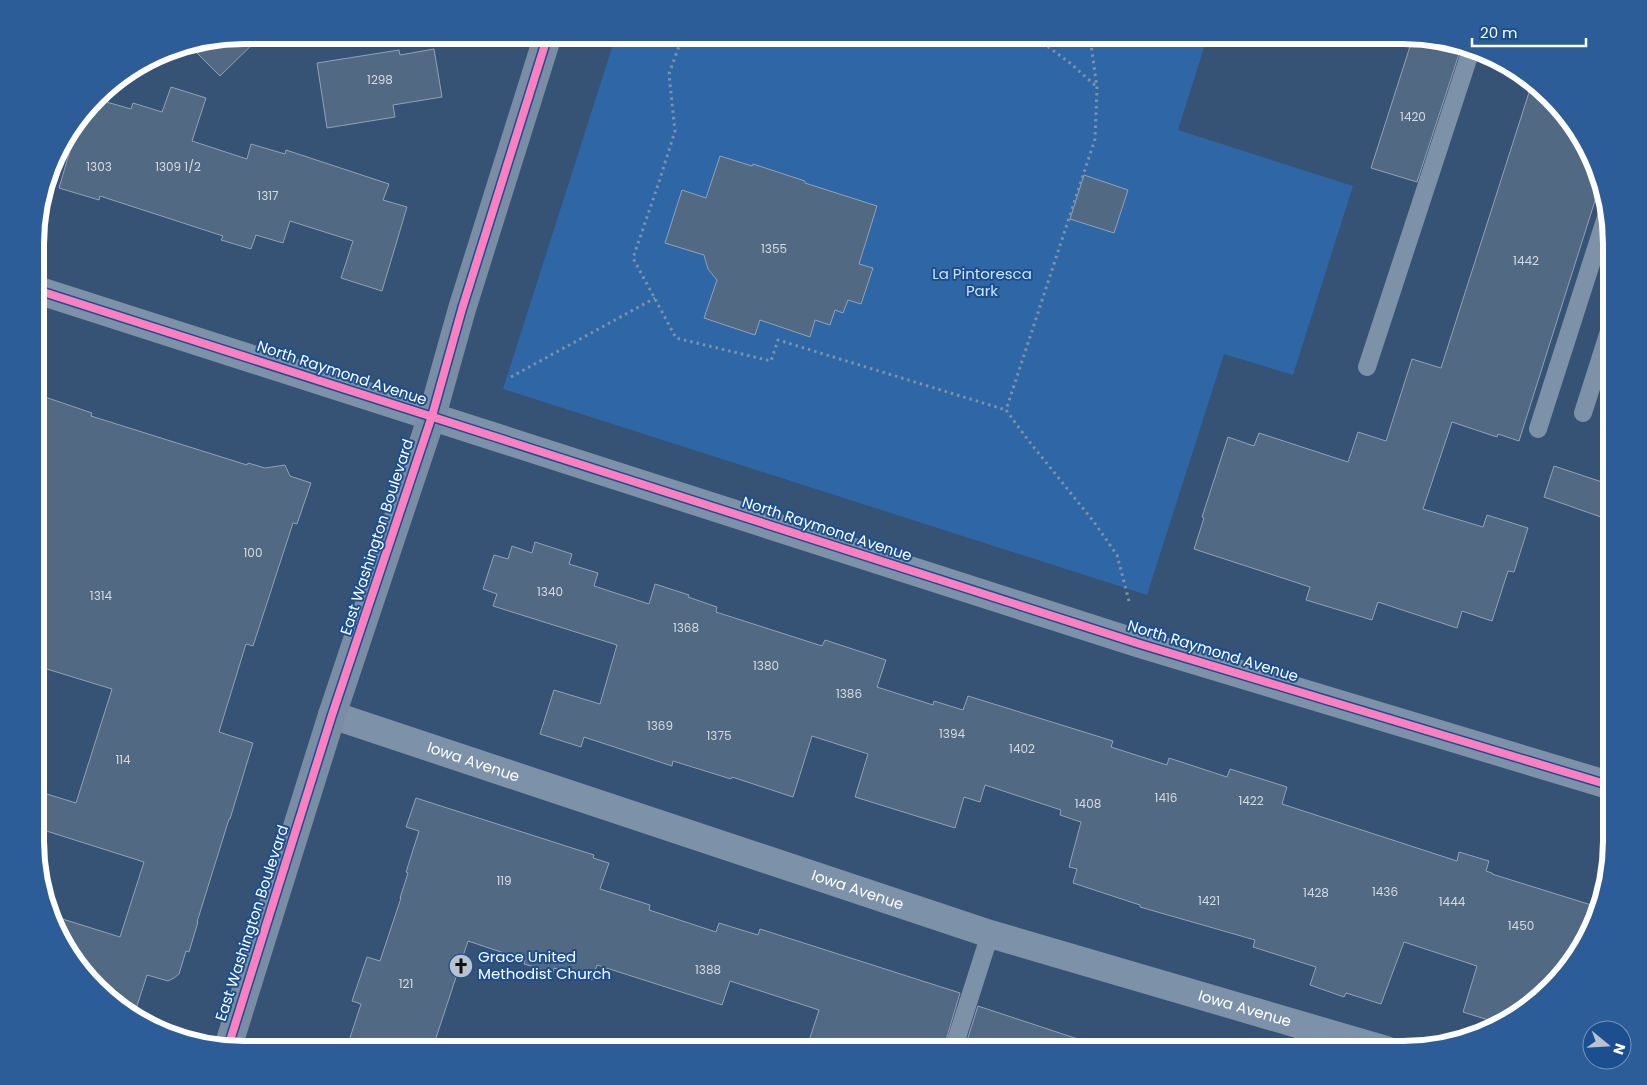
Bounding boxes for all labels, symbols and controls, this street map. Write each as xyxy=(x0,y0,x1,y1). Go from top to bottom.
scale bar xyxy=(1472,15,1586,47)
text: 20 m xyxy=(1480,22,1518,43)
house number: 1298 xyxy=(367,71,393,88)
house number: 1420 xyxy=(1400,108,1426,125)
house number: 1303 xyxy=(86,158,112,175)
house number: 1309 1/2 xyxy=(155,158,201,175)
house number: 1317 xyxy=(257,187,279,204)
house number: 1355 xyxy=(761,240,787,257)
house number: 1442 xyxy=(1513,252,1539,269)
park label: La Pintoresca Park xyxy=(932,263,1032,301)
street label: North Raymond Avenue xyxy=(254,335,430,410)
street label: East Washington Boulevard xyxy=(335,436,418,638)
street label: North Raymond Avenue xyxy=(739,491,915,566)
house number: 100 xyxy=(244,544,262,561)
house number: 1340 xyxy=(537,583,563,600)
house number: 1314 xyxy=(90,587,113,604)
street label: North Raymond Avenue xyxy=(1125,615,1301,687)
house number: 1368 xyxy=(673,619,699,636)
house number: 1380 xyxy=(753,657,779,674)
house number: 1386 xyxy=(836,685,862,702)
house number: 1369 xyxy=(647,717,673,734)
house number: 1394 xyxy=(939,725,965,742)
house number: 1375 xyxy=(707,727,732,744)
street label: Iowa Avenue xyxy=(425,736,522,787)
house number: 1402 xyxy=(1009,740,1035,757)
house number: 114 xyxy=(115,751,131,768)
house number: 1416 xyxy=(1155,789,1177,806)
house number: 1422 xyxy=(1238,792,1264,809)
house number: 1408 xyxy=(1075,795,1101,812)
street label: East Washington Boulevard xyxy=(210,822,293,1024)
street label: Iowa Avenue xyxy=(809,864,907,915)
house number: 119 xyxy=(496,872,512,889)
house number: 1436 xyxy=(1372,883,1398,900)
house number: 1428 xyxy=(1303,884,1329,901)
house number: 1421 xyxy=(1198,892,1220,909)
house number: 1444 xyxy=(1439,893,1466,910)
house number: 1450 xyxy=(1508,917,1534,934)
place label: Grace United Methodist Church xyxy=(478,946,611,984)
church icon: Grace United Methodist Church xyxy=(448,953,474,979)
house number: 1388 xyxy=(695,961,721,978)
house number: 121 xyxy=(399,975,413,992)
street label: Iowa Avenue xyxy=(1196,985,1294,1032)
north arrow xyxy=(1582,1020,1632,1070)
text: N xyxy=(1608,1041,1631,1057)

